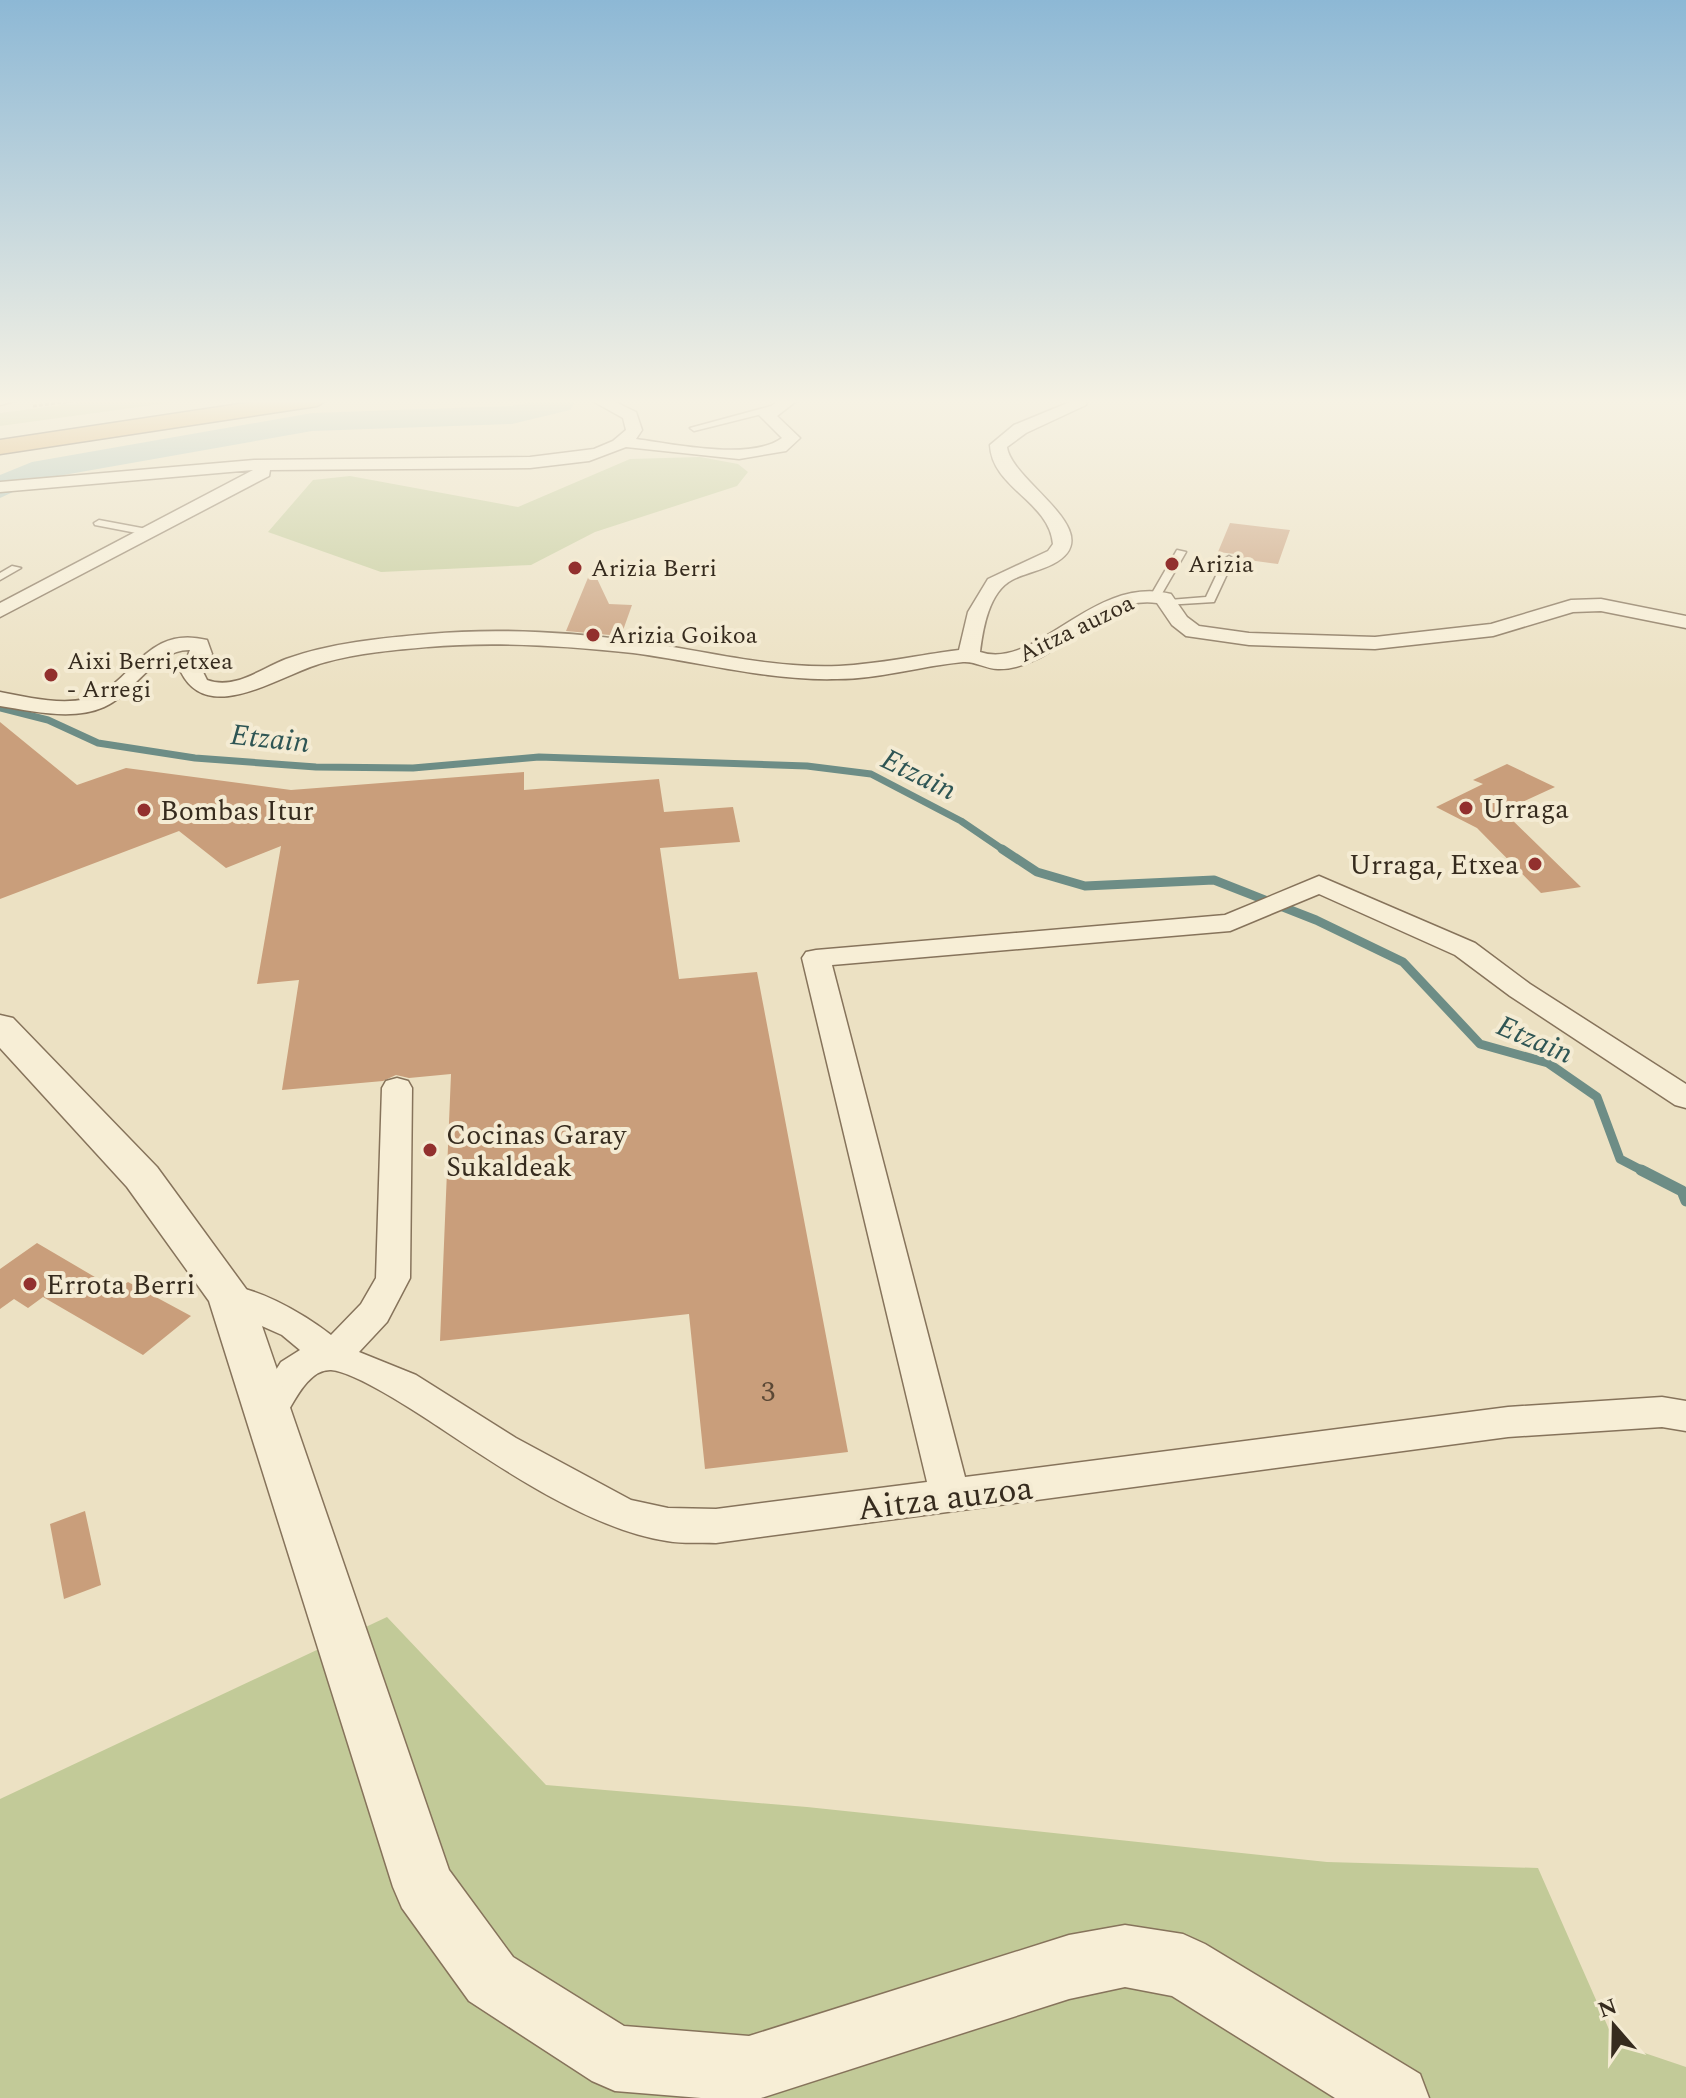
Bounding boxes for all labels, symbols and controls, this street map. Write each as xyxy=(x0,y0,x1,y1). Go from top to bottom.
place label: Arizia xyxy=(1188,547,1254,583)
place label: Arizia Berri xyxy=(591,551,717,587)
marker: Arizia xyxy=(1163,555,1181,573)
marker: Arizia Berri xyxy=(566,559,584,577)
street label: Aitza auzoa xyxy=(1013,585,1141,672)
place label: Arizia Goikoa xyxy=(609,618,758,654)
marker: Arizia Goikoa xyxy=(584,626,602,644)
place label: Aixi Berri,etxea - Arregi xyxy=(67,644,233,708)
marker: Aixi Berri,etxea - Arregi xyxy=(42,666,60,684)
water label: Etzain xyxy=(228,712,312,766)
water label: Etzain xyxy=(873,737,964,813)
place label: Urraga xyxy=(1482,788,1569,831)
place label: Bombas Itur xyxy=(160,790,314,833)
marker: Urraga xyxy=(1457,799,1475,817)
marker: Bombas Itur xyxy=(135,801,153,819)
place label: Urraga, Etxea xyxy=(1349,844,1519,887)
marker: Urraga, Etxea xyxy=(1526,855,1544,873)
water label: Etzain xyxy=(1489,1003,1580,1077)
place label: Cocinas Garay Sukaldeak xyxy=(446,1114,628,1189)
marker: Cocinas Garay Sukaldeak xyxy=(421,1141,439,1159)
place label: Errota Berri xyxy=(46,1264,195,1307)
marker: Errota Berri xyxy=(21,1275,39,1293)
house number: 3 xyxy=(761,1371,775,1414)
street label: Aitza auzoa xyxy=(854,1462,1036,1536)
north arrow xyxy=(1574,1986,1654,2066)
text: N xyxy=(1594,1990,1622,2027)

